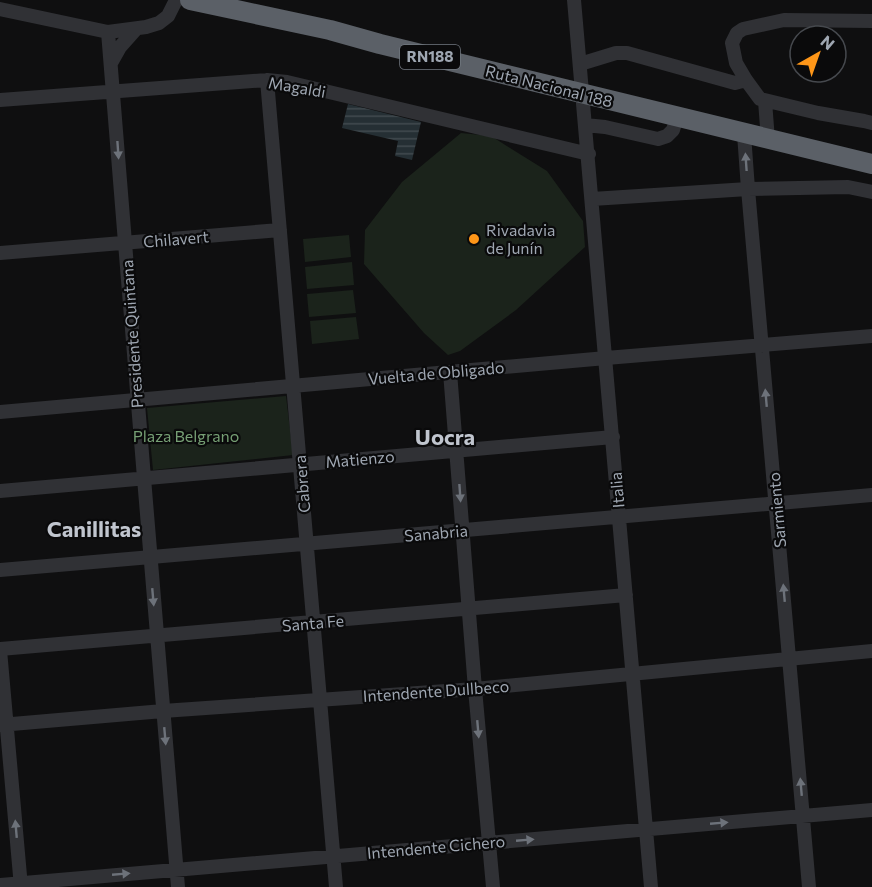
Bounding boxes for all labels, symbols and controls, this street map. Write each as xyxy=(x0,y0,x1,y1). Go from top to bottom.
north arrow xyxy=(788,24,848,84)
text: N xyxy=(817,31,839,53)
road number: RN188 xyxy=(400,45,460,69)
street label: Ruta Nacional 188 xyxy=(484,61,615,111)
street label: Magaldi xyxy=(267,72,327,101)
one-way arrow xyxy=(113,141,122,160)
one-way arrow xyxy=(741,153,751,172)
place label: Rivadavia de Junín xyxy=(486,220,555,257)
street label: Chilavert xyxy=(142,226,210,251)
marker: Rivadavia de Junín xyxy=(467,232,481,246)
street label: Presidente Quintana xyxy=(117,259,146,409)
street label: Vuelta de Obligado xyxy=(367,357,505,388)
one-way arrow xyxy=(762,389,771,408)
district label: Uocra xyxy=(415,423,475,450)
park label: Plaza Belgrano xyxy=(133,426,239,445)
street label: Matienzo xyxy=(325,446,395,471)
street label: Cabrera xyxy=(290,454,313,514)
street label: Italia xyxy=(605,471,628,509)
street label: Sarmiento xyxy=(764,471,789,549)
one-way arrow xyxy=(455,483,464,502)
district label: Canillitas xyxy=(47,515,141,542)
street label: Sanabria xyxy=(403,520,468,545)
one-way arrow xyxy=(779,583,789,602)
one-way arrow xyxy=(148,587,158,606)
street label: Santa Fe xyxy=(281,610,345,635)
street label: Intendente Dullbeco xyxy=(362,676,510,705)
one-way arrow xyxy=(473,720,483,739)
one-way arrow xyxy=(160,727,170,746)
one-way arrow xyxy=(796,777,806,796)
one-way arrow xyxy=(11,819,21,838)
one-way arrow xyxy=(709,819,728,828)
street label: Intendente Cichero xyxy=(366,831,506,862)
one-way arrow xyxy=(515,835,534,845)
one-way arrow xyxy=(112,869,131,879)

